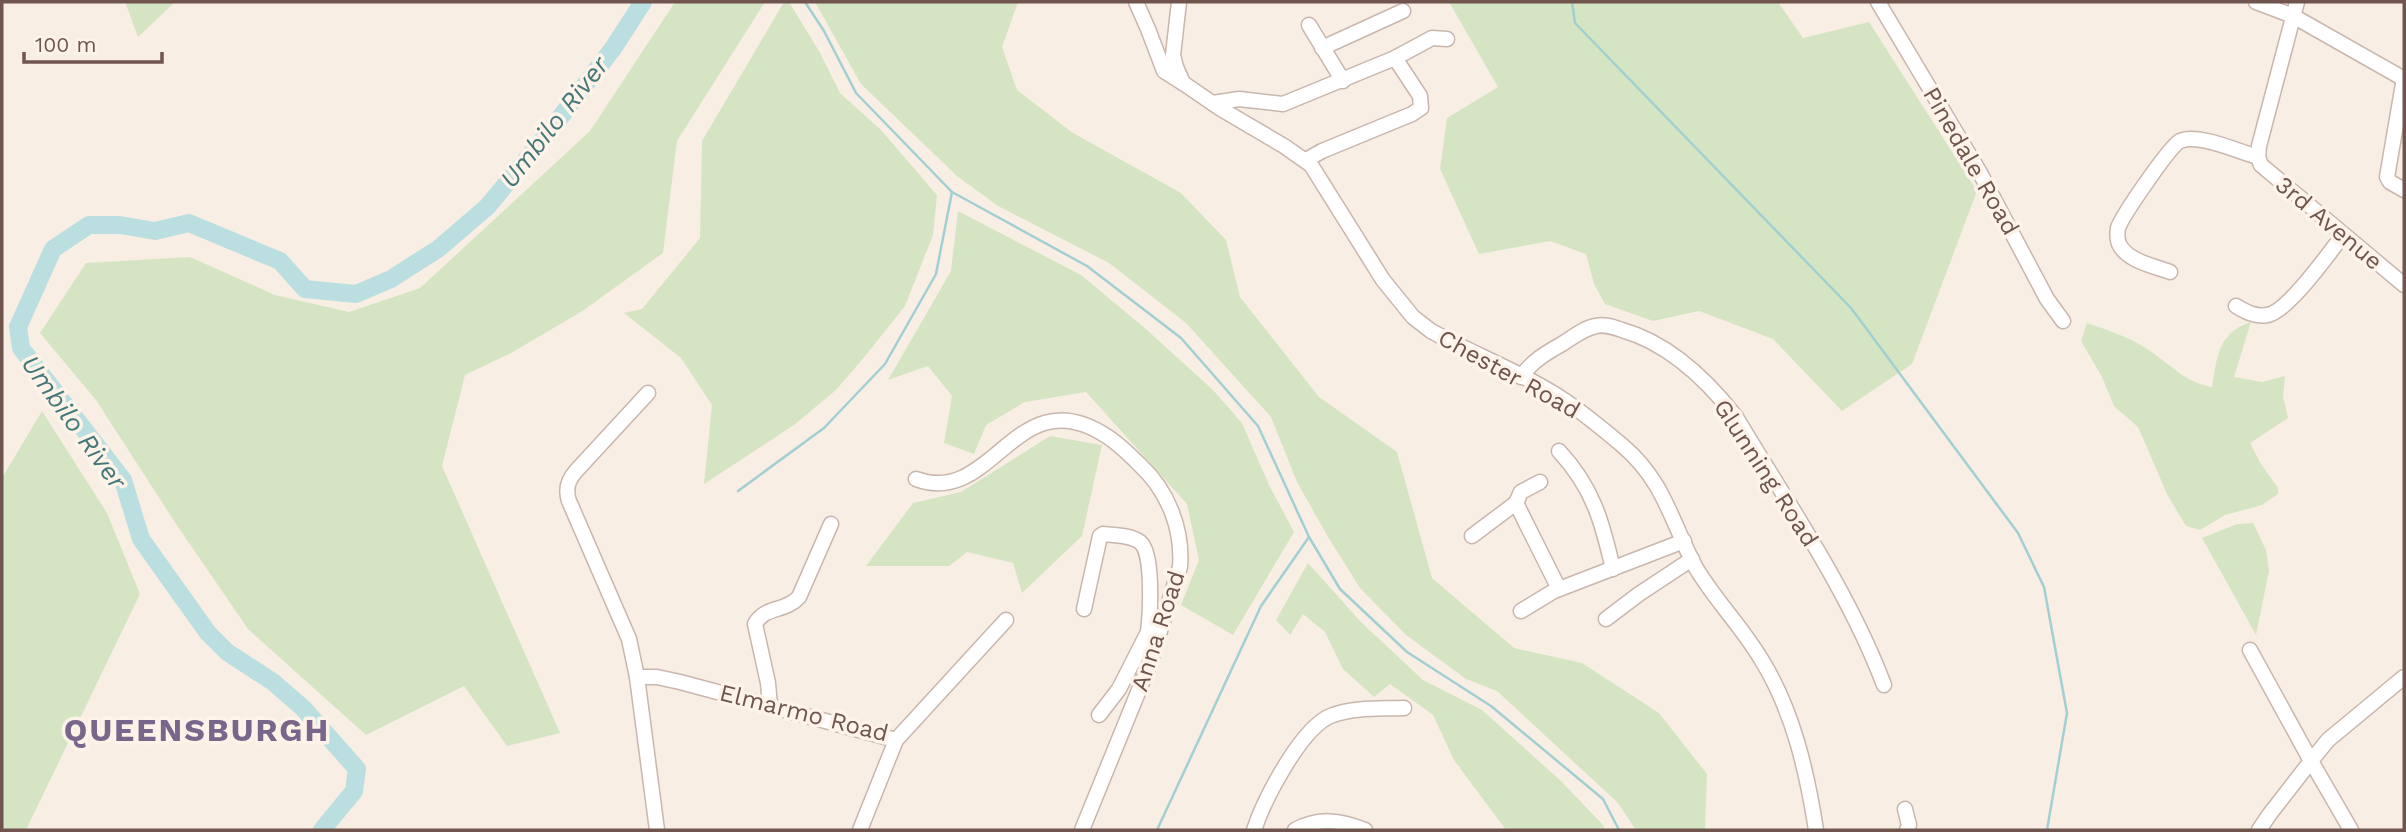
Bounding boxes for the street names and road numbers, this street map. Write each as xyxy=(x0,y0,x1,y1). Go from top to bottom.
street label: Pinedale Road xyxy=(1917,82,2025,240)
street label: 3rd Avenue xyxy=(2270,170,2388,276)
street label: Chester Road xyxy=(1433,324,1585,424)
street label: Glunning Road xyxy=(1708,394,1824,552)
street label: Anna Road xyxy=(1125,567,1191,695)
street label: Elmarmo Road xyxy=(717,678,891,748)

